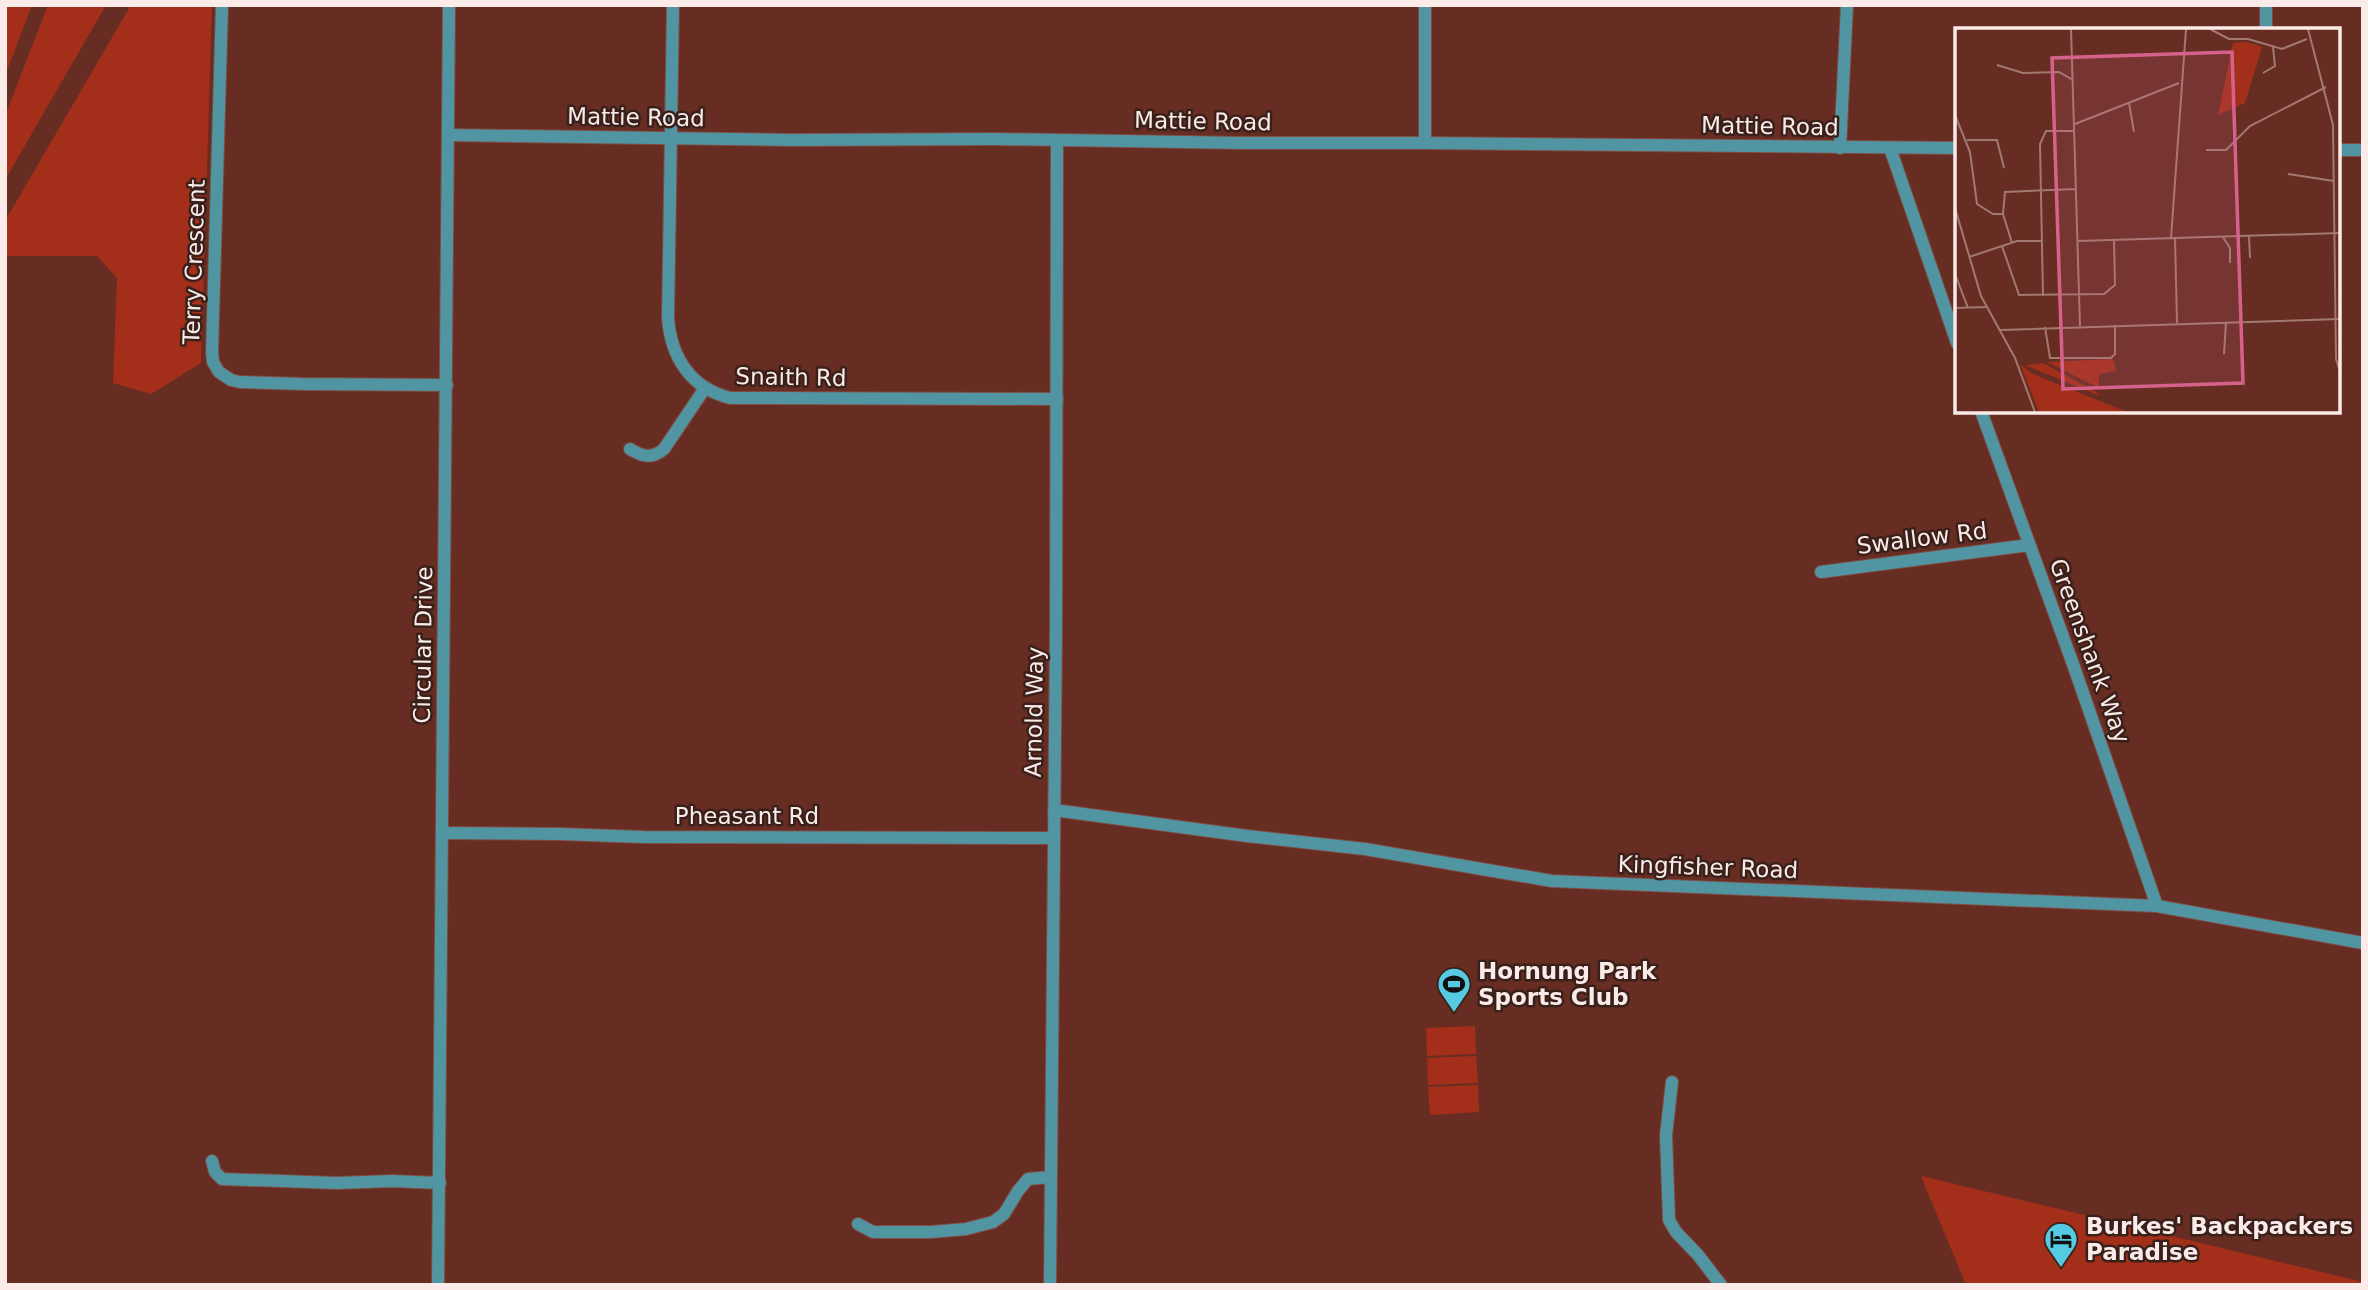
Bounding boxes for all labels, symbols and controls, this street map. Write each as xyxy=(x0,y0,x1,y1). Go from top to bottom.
inset map xyxy=(1955,28,2340,413)
street label: Mattie Road xyxy=(567,103,705,131)
street label: Mattie Road xyxy=(1134,107,1272,135)
street label: Mattie Road xyxy=(1701,112,1839,140)
street label: Terry Crescent xyxy=(178,179,210,346)
street label: Snaith Rd xyxy=(735,363,847,391)
street label: Swallow Rd xyxy=(1855,517,1989,559)
street label: Greenshank Way xyxy=(2045,555,2135,747)
street label: Circular Drive xyxy=(409,566,437,724)
street label: Arnold Way xyxy=(1020,646,1048,778)
street label: Pheasant Rd xyxy=(675,803,819,829)
street label: Kingfisher Road xyxy=(1617,851,1799,883)
place label: Hornung Park Sports Club xyxy=(1478,958,1657,1010)
sports icon: Hornung Park Sports Club xyxy=(1435,965,1473,1014)
place label: Burkes' Backpackers Paradise xyxy=(2086,1213,2353,1265)
hotel icon: Burkes' Backpackers Paradise xyxy=(2042,1220,2080,1269)

